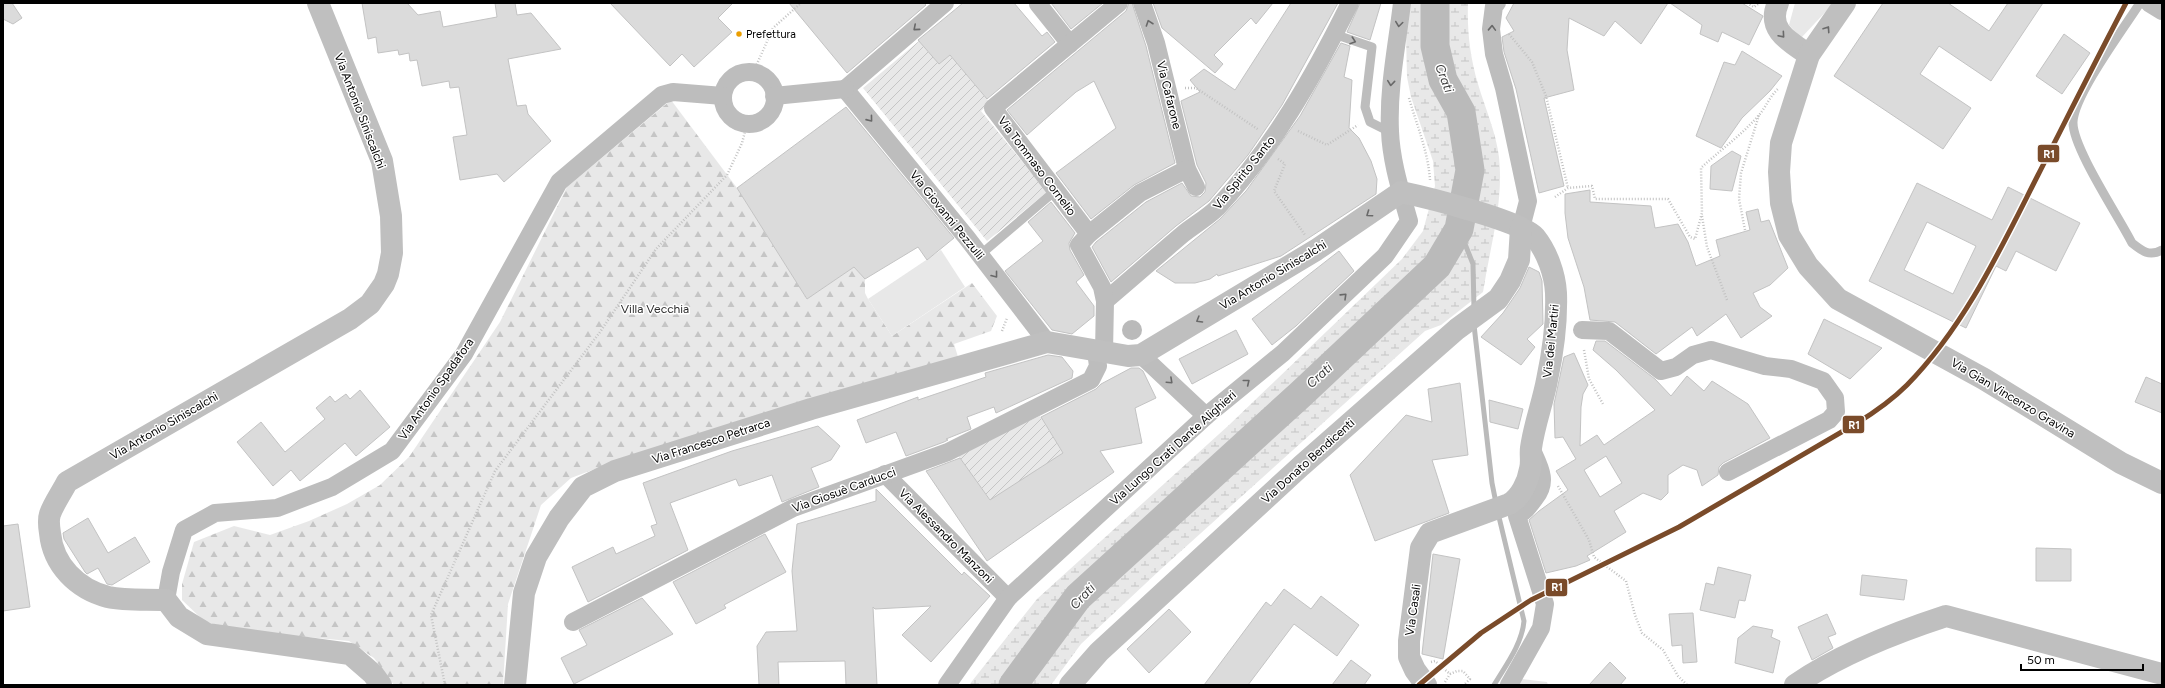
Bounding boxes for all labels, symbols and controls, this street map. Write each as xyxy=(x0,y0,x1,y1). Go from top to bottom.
one-way arrow xyxy=(1145,20,1154,27)
one-way arrow xyxy=(1395,21,1404,27)
one-way arrow xyxy=(913,24,920,31)
one-way arrow xyxy=(1487,25,1496,31)
one-way arrow xyxy=(1822,26,1829,33)
place label: Prefettura xyxy=(746,28,796,41)
marker: Prefettura xyxy=(734,29,744,39)
one-way arrow xyxy=(1777,30,1784,38)
one-way arrow xyxy=(1350,36,1357,45)
street label: Via Antonio Siniscalchi xyxy=(332,51,388,171)
street label: Via Cafarone xyxy=(1154,59,1184,131)
water label: Crati xyxy=(1432,62,1457,96)
one-way arrow xyxy=(1387,80,1396,86)
one-way arrow xyxy=(865,114,872,122)
street label: Via Tommaso Cornelio xyxy=(995,114,1079,218)
street label: Via Spirito Santo xyxy=(1210,133,1278,213)
line badge: R1 xyxy=(2037,144,2060,163)
text: R1 xyxy=(2043,148,2055,161)
street label: Via Giovanni Pezzulli xyxy=(907,168,987,262)
one-way arrow xyxy=(1366,209,1373,217)
street label: Via Antonio Siniscalchi xyxy=(1217,237,1329,313)
one-way arrow xyxy=(990,270,997,277)
one-way arrow xyxy=(1339,293,1347,300)
park label: Villa Vecchia xyxy=(621,302,689,316)
street label: Via dei Martiri xyxy=(1540,303,1562,379)
one-way arrow xyxy=(1196,315,1203,322)
street label: Via Antonio Spadafora xyxy=(396,335,476,443)
street label: Via Gian Vincenzo Gravina xyxy=(1948,355,2078,441)
water label: Crati xyxy=(1303,359,1336,391)
one-way arrow xyxy=(1165,377,1172,384)
one-way arrow xyxy=(1242,380,1250,387)
street label: Via Lungo Crati Dante Alighieri xyxy=(1107,388,1239,508)
street label: Via Antonio Siniscalchi xyxy=(108,389,220,463)
street label: Via Francesco Petrarca xyxy=(650,415,772,467)
line badge: R1 xyxy=(1842,415,1865,434)
street label: Via Donato Bendicenti xyxy=(1259,416,1357,506)
text: R1 xyxy=(1848,419,1860,432)
street label: Via Giosuè Carducci xyxy=(790,465,898,515)
street label: Via Alessandro Manzoni xyxy=(896,486,996,586)
line badge: R1 xyxy=(1545,578,1568,597)
water label: Crati xyxy=(1067,580,1099,612)
text: R1 xyxy=(1551,581,1563,594)
street label: Via Casali xyxy=(1402,583,1424,637)
scale bar xyxy=(2021,646,2143,672)
text: 50 m xyxy=(2027,653,2055,667)

